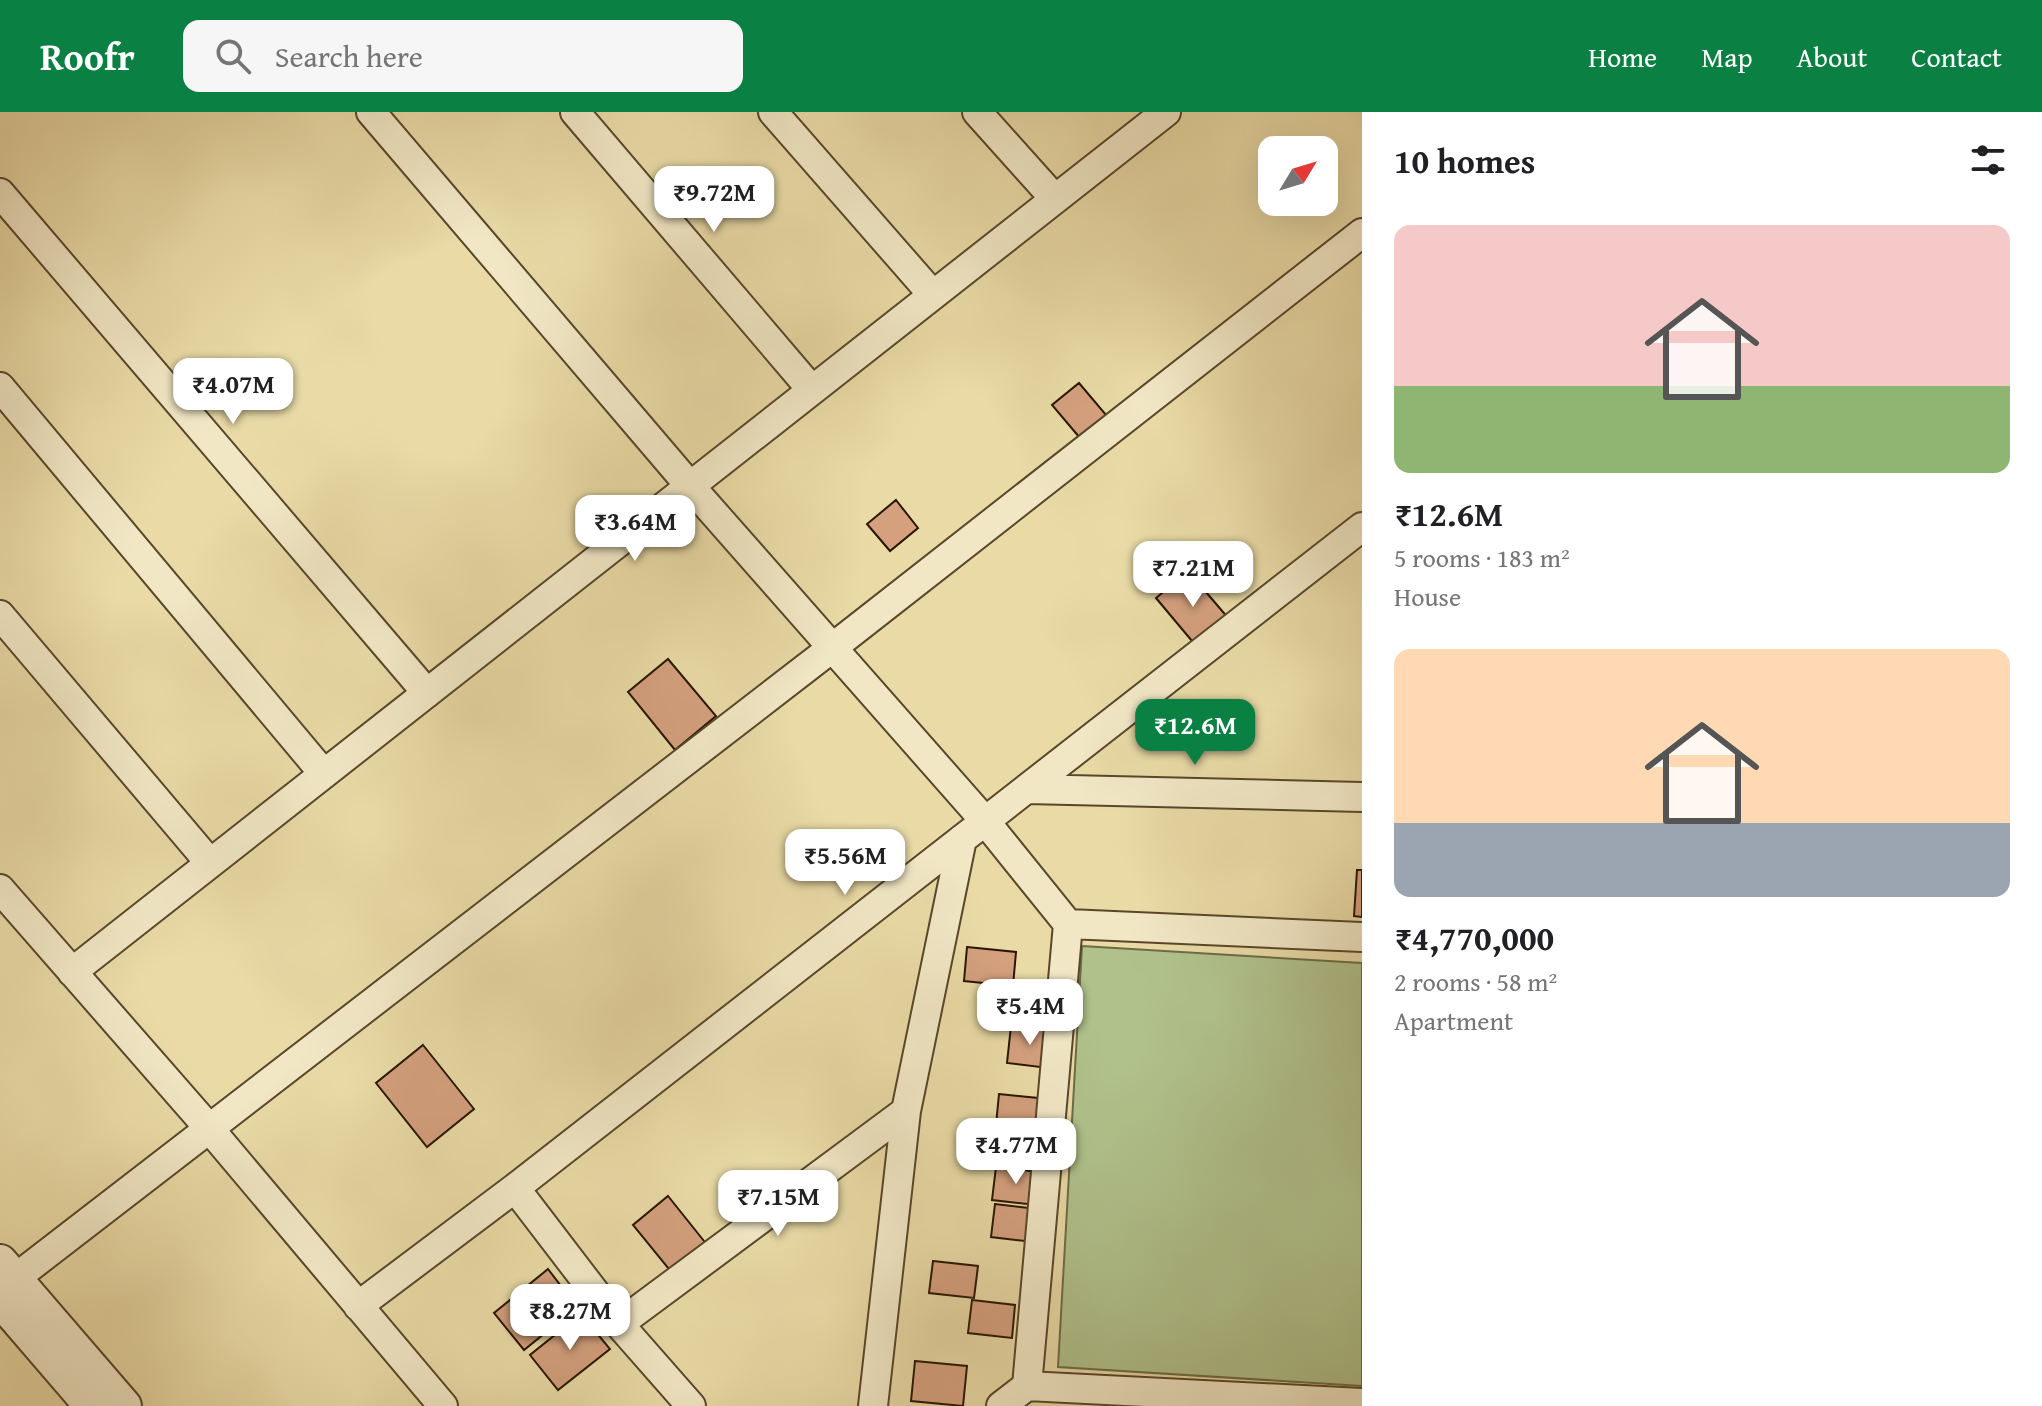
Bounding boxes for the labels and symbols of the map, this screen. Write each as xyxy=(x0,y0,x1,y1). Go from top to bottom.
north arrow xyxy=(1258,136,1338,216)
pin: ₹9.72M xyxy=(649,166,779,234)
pin: ₹4.07M xyxy=(168,358,298,426)
pin: ₹3.64M xyxy=(570,495,700,563)
pin: ₹7.21M xyxy=(1128,541,1258,609)
pin: ₹12.6M xyxy=(1130,699,1260,767)
pin: ₹5.56M xyxy=(780,829,910,897)
pin: ₹5.4M xyxy=(974,979,1086,1047)
pin: ₹4.77M xyxy=(951,1118,1081,1186)
pin: ₹7.15M xyxy=(713,1170,843,1238)
pin: ₹8.27M xyxy=(505,1284,635,1352)

